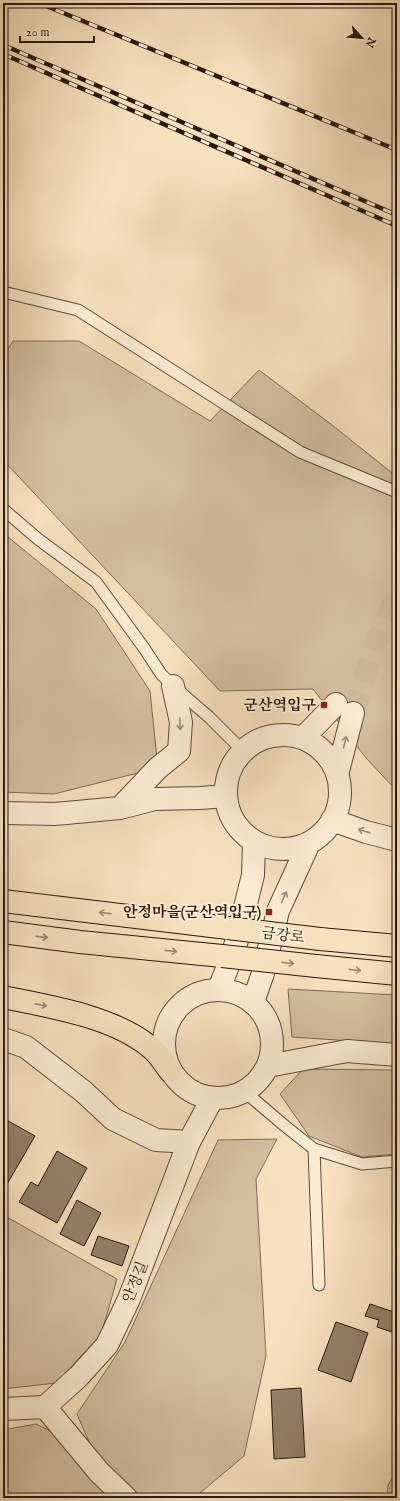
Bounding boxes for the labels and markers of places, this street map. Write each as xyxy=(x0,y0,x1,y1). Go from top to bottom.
place label: 군산역입구 xyxy=(244,696,317,715)
marker: 군산역입구 xyxy=(319,700,329,710)
place label: 안정마을(군산역입구) xyxy=(123,903,261,922)
marker: 안정마을(군산역입구) xyxy=(264,907,274,917)

